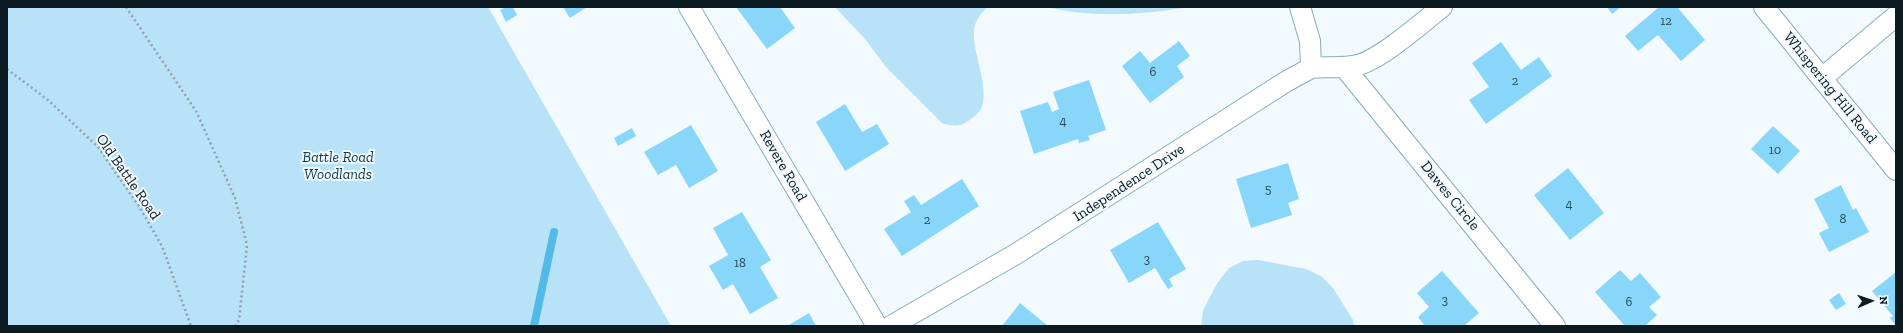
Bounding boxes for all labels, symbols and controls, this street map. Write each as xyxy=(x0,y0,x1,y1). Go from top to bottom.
house number: 12 xyxy=(1660,13,1672,29)
street label: Whispering Hill Road xyxy=(1779,29,1881,147)
house number: 6 xyxy=(1150,64,1156,80)
house number: 2 xyxy=(1512,73,1518,89)
house number: 4 xyxy=(1059,113,1067,129)
street label: Revere Road xyxy=(755,127,811,205)
street label: Old Battle Road xyxy=(92,131,164,223)
street label: Independence Drive xyxy=(1070,140,1188,226)
house number: 10 xyxy=(1769,142,1781,158)
park label: Battle Road Woodlands xyxy=(302,149,374,184)
street label: Dawes Circle xyxy=(1417,158,1483,234)
house number: 5 xyxy=(1265,181,1271,197)
house number: 4 xyxy=(1565,196,1573,212)
house number: 8 xyxy=(1840,211,1846,227)
house number: 2 xyxy=(924,212,930,228)
house number: 3 xyxy=(1144,251,1150,267)
house number: 18 xyxy=(734,255,746,271)
north arrow xyxy=(1851,281,1891,321)
house number: 3 xyxy=(1442,292,1448,308)
house number: 6 xyxy=(1626,294,1632,310)
text: N xyxy=(1877,296,1890,305)

